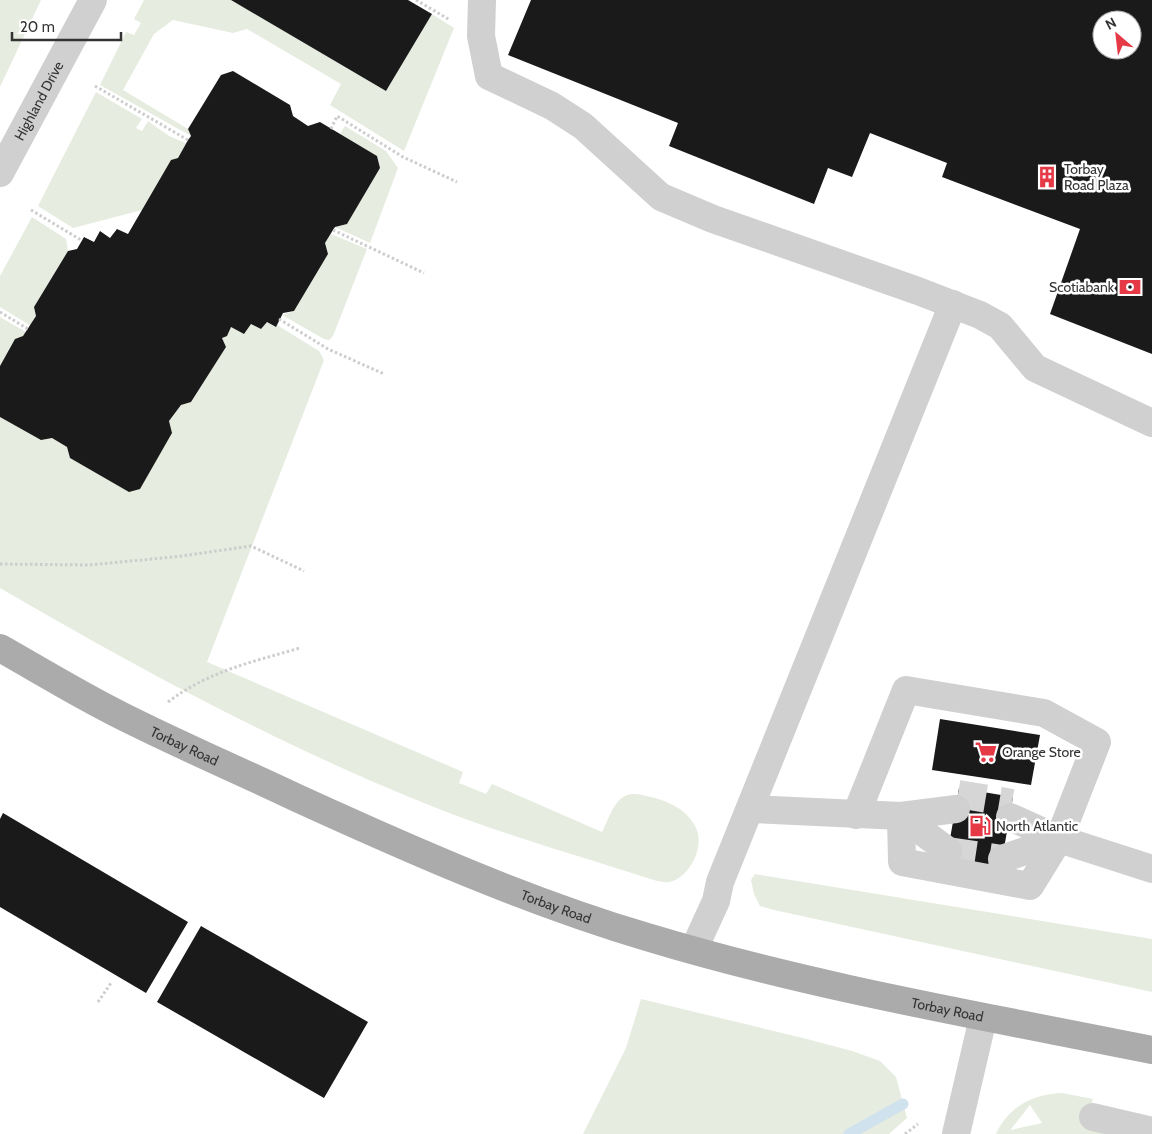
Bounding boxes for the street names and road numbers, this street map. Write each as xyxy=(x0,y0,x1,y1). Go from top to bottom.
street label: Highland Drive xyxy=(10,58,67,144)
street label: Torbay Road xyxy=(147,722,222,770)
street label: Torbay Road xyxy=(518,886,594,928)
street label: Torbay Road xyxy=(910,993,985,1026)

